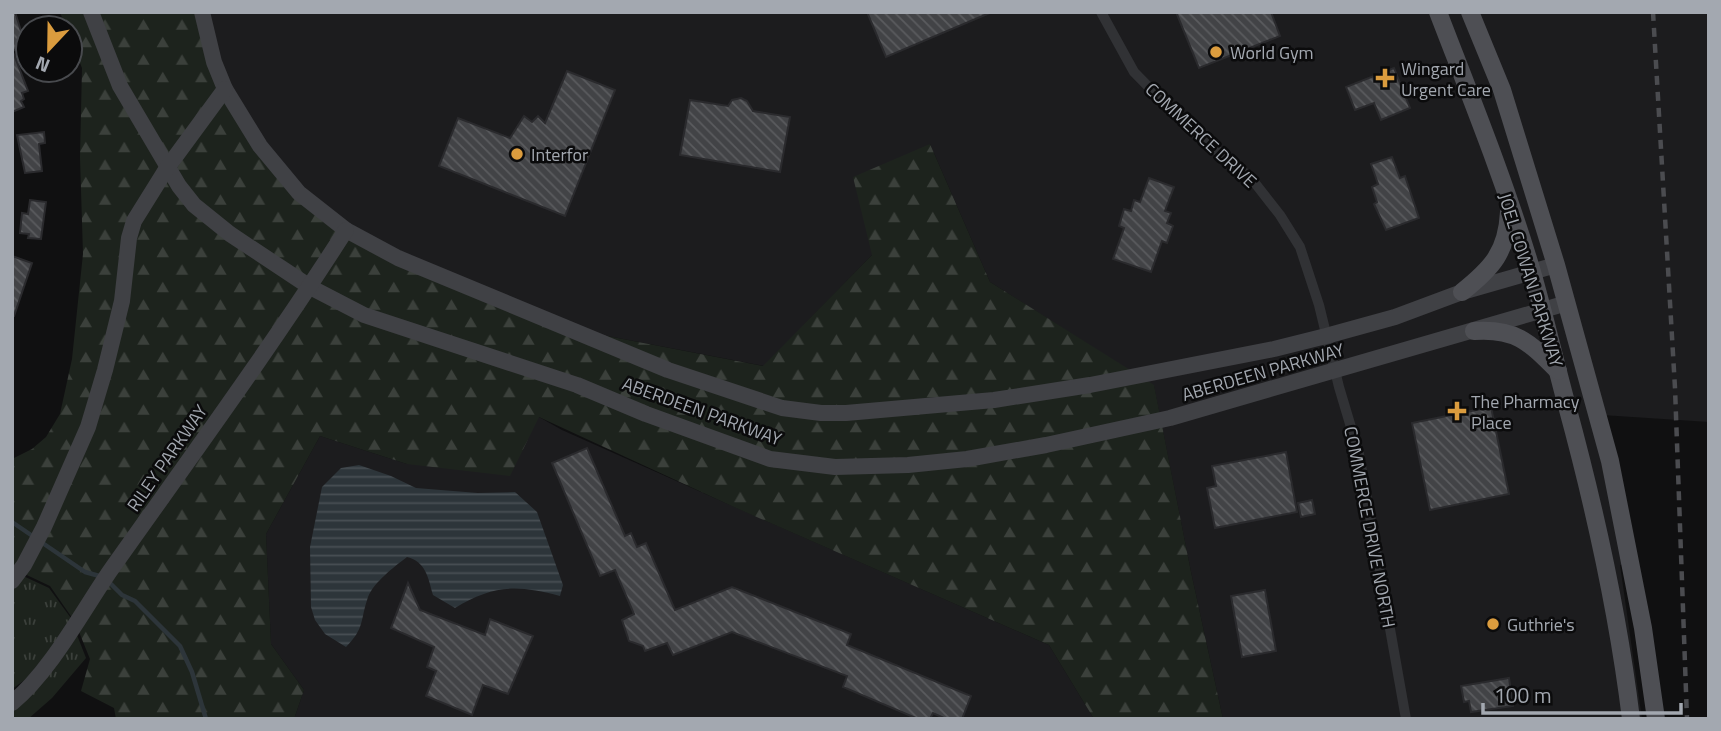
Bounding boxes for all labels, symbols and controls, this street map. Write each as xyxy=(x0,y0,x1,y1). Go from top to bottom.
north arrow xyxy=(14,14,84,84)
place label: World Gym xyxy=(1230,39,1314,66)
marker: World Gym xyxy=(1208,44,1224,60)
text: N xyxy=(31,49,54,81)
place label: Wingard Urgent Care xyxy=(1401,55,1491,103)
marker: Wingard Urgent Care xyxy=(1375,68,1395,88)
street label: COMMERCE DRIVE xyxy=(1139,76,1263,194)
place label: Interfor xyxy=(531,141,588,168)
marker: Interfor xyxy=(509,146,525,162)
street label: JOEL COWAN PARKWAY xyxy=(1492,190,1570,371)
street label: ABERDEEN PARKWAY xyxy=(1179,336,1348,408)
street label: ABERDEEN PARKWAY xyxy=(619,370,786,452)
place label: The Pharmacy Place xyxy=(1471,388,1580,436)
street label: RILEY PARKWAY xyxy=(120,399,214,517)
marker: The Pharmacy Place xyxy=(1449,403,1465,419)
street label: COMMERCE DRIVE NORTH xyxy=(1337,424,1403,630)
place label: Guthrie's xyxy=(1507,611,1575,638)
marker: Guthrie's xyxy=(1485,616,1501,632)
scale bar xyxy=(1483,672,1681,716)
text: 100 m xyxy=(1494,679,1551,711)

